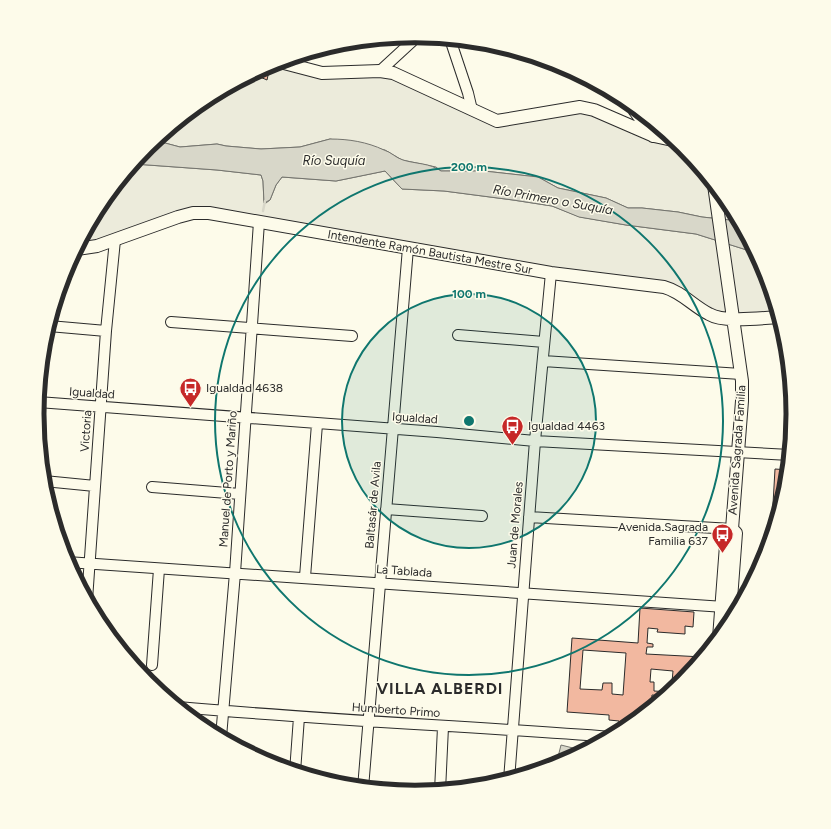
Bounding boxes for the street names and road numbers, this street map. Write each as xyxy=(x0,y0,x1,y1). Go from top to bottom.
street label: Intendente Ramón Bautista Mestre Sur xyxy=(327,227,533,277)
street label: Igualdad xyxy=(69,384,115,402)
street label: Avenida Sagrada Familia xyxy=(725,385,749,515)
street label: Igualdad xyxy=(392,409,438,427)
street label: Victoria xyxy=(78,410,94,452)
street label: Manuel de Porto y Mariño xyxy=(216,410,240,548)
street label: Baltasár de Avila xyxy=(362,461,384,549)
street label: Juan de Morales xyxy=(504,481,526,569)
street label: La Tablada xyxy=(375,562,433,580)
street label: Humberto Primo xyxy=(351,700,441,720)

